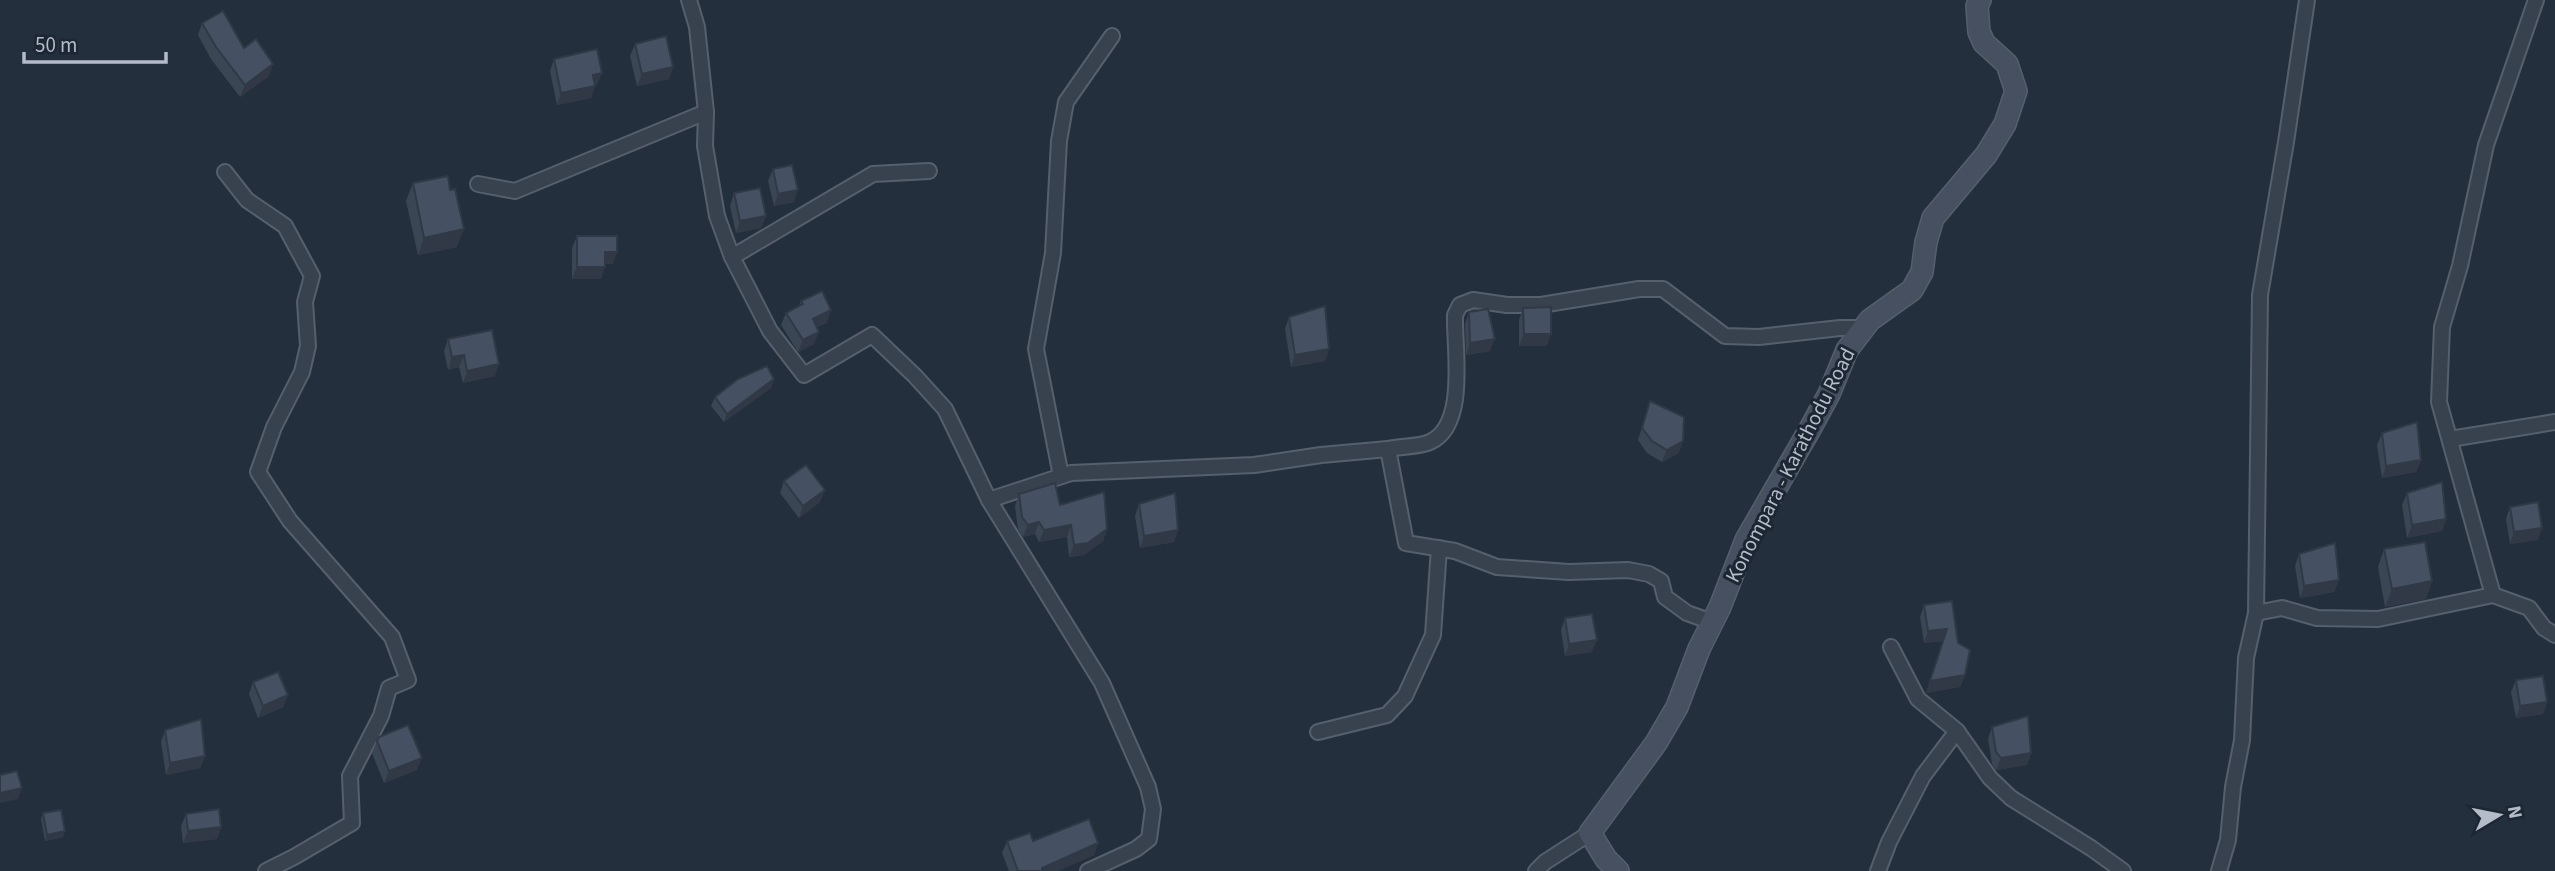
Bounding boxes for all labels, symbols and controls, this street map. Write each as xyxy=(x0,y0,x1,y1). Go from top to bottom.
scale bar xyxy=(24,21,166,65)
text: 50 m xyxy=(35,30,77,60)
street label: Konompara - Karathodu Road xyxy=(1718,342,1862,588)
north arrow xyxy=(2464,780,2534,850)
text: N xyxy=(2500,804,2529,821)

